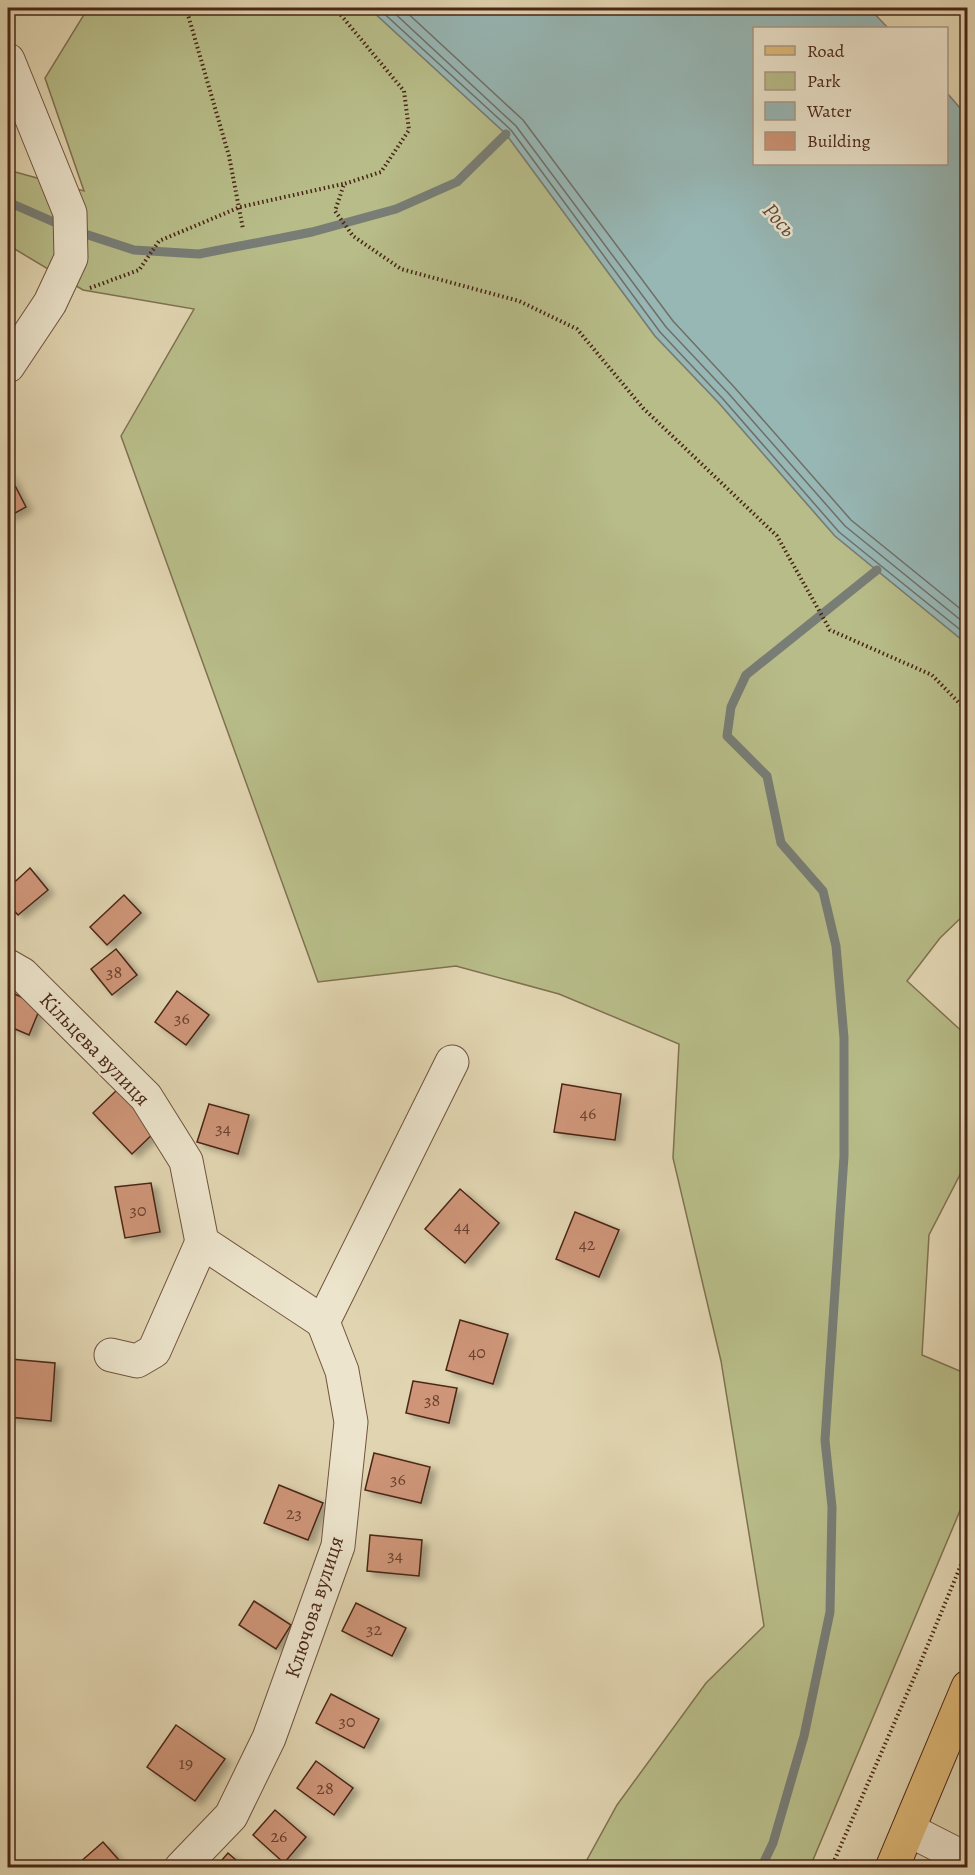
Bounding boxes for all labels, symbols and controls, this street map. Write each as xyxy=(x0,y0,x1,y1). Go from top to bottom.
legend xyxy=(753,27,948,165)
text: Road xyxy=(807,39,845,63)
text: Park xyxy=(807,69,841,93)
text: Water xyxy=(806,99,852,123)
text: Building xyxy=(807,129,871,153)
water label: Рось xyxy=(756,196,802,244)
house number: 38 xyxy=(106,960,122,984)
street label: Кільцева вулиця xyxy=(34,986,156,1112)
house number: 36 xyxy=(174,1006,190,1030)
house number: 46 xyxy=(580,1101,596,1125)
house number: 34 xyxy=(215,1116,231,1140)
house number: 30 xyxy=(129,1198,147,1222)
house number: 44 xyxy=(454,1214,470,1238)
house number: 42 xyxy=(579,1232,596,1256)
house number: 40 xyxy=(468,1340,486,1364)
house number: 38 xyxy=(424,1388,440,1412)
house number: 36 xyxy=(390,1467,406,1491)
house number: 23 xyxy=(286,1501,302,1525)
street label: Ключова вулиця xyxy=(278,1532,350,1682)
house number: 34 xyxy=(387,1543,403,1567)
house number: 32 xyxy=(366,1617,382,1641)
house number: 30 xyxy=(338,1709,356,1733)
house number: 19 xyxy=(179,1751,193,1775)
house number: 28 xyxy=(316,1776,334,1800)
house number: 26 xyxy=(271,1824,287,1848)

